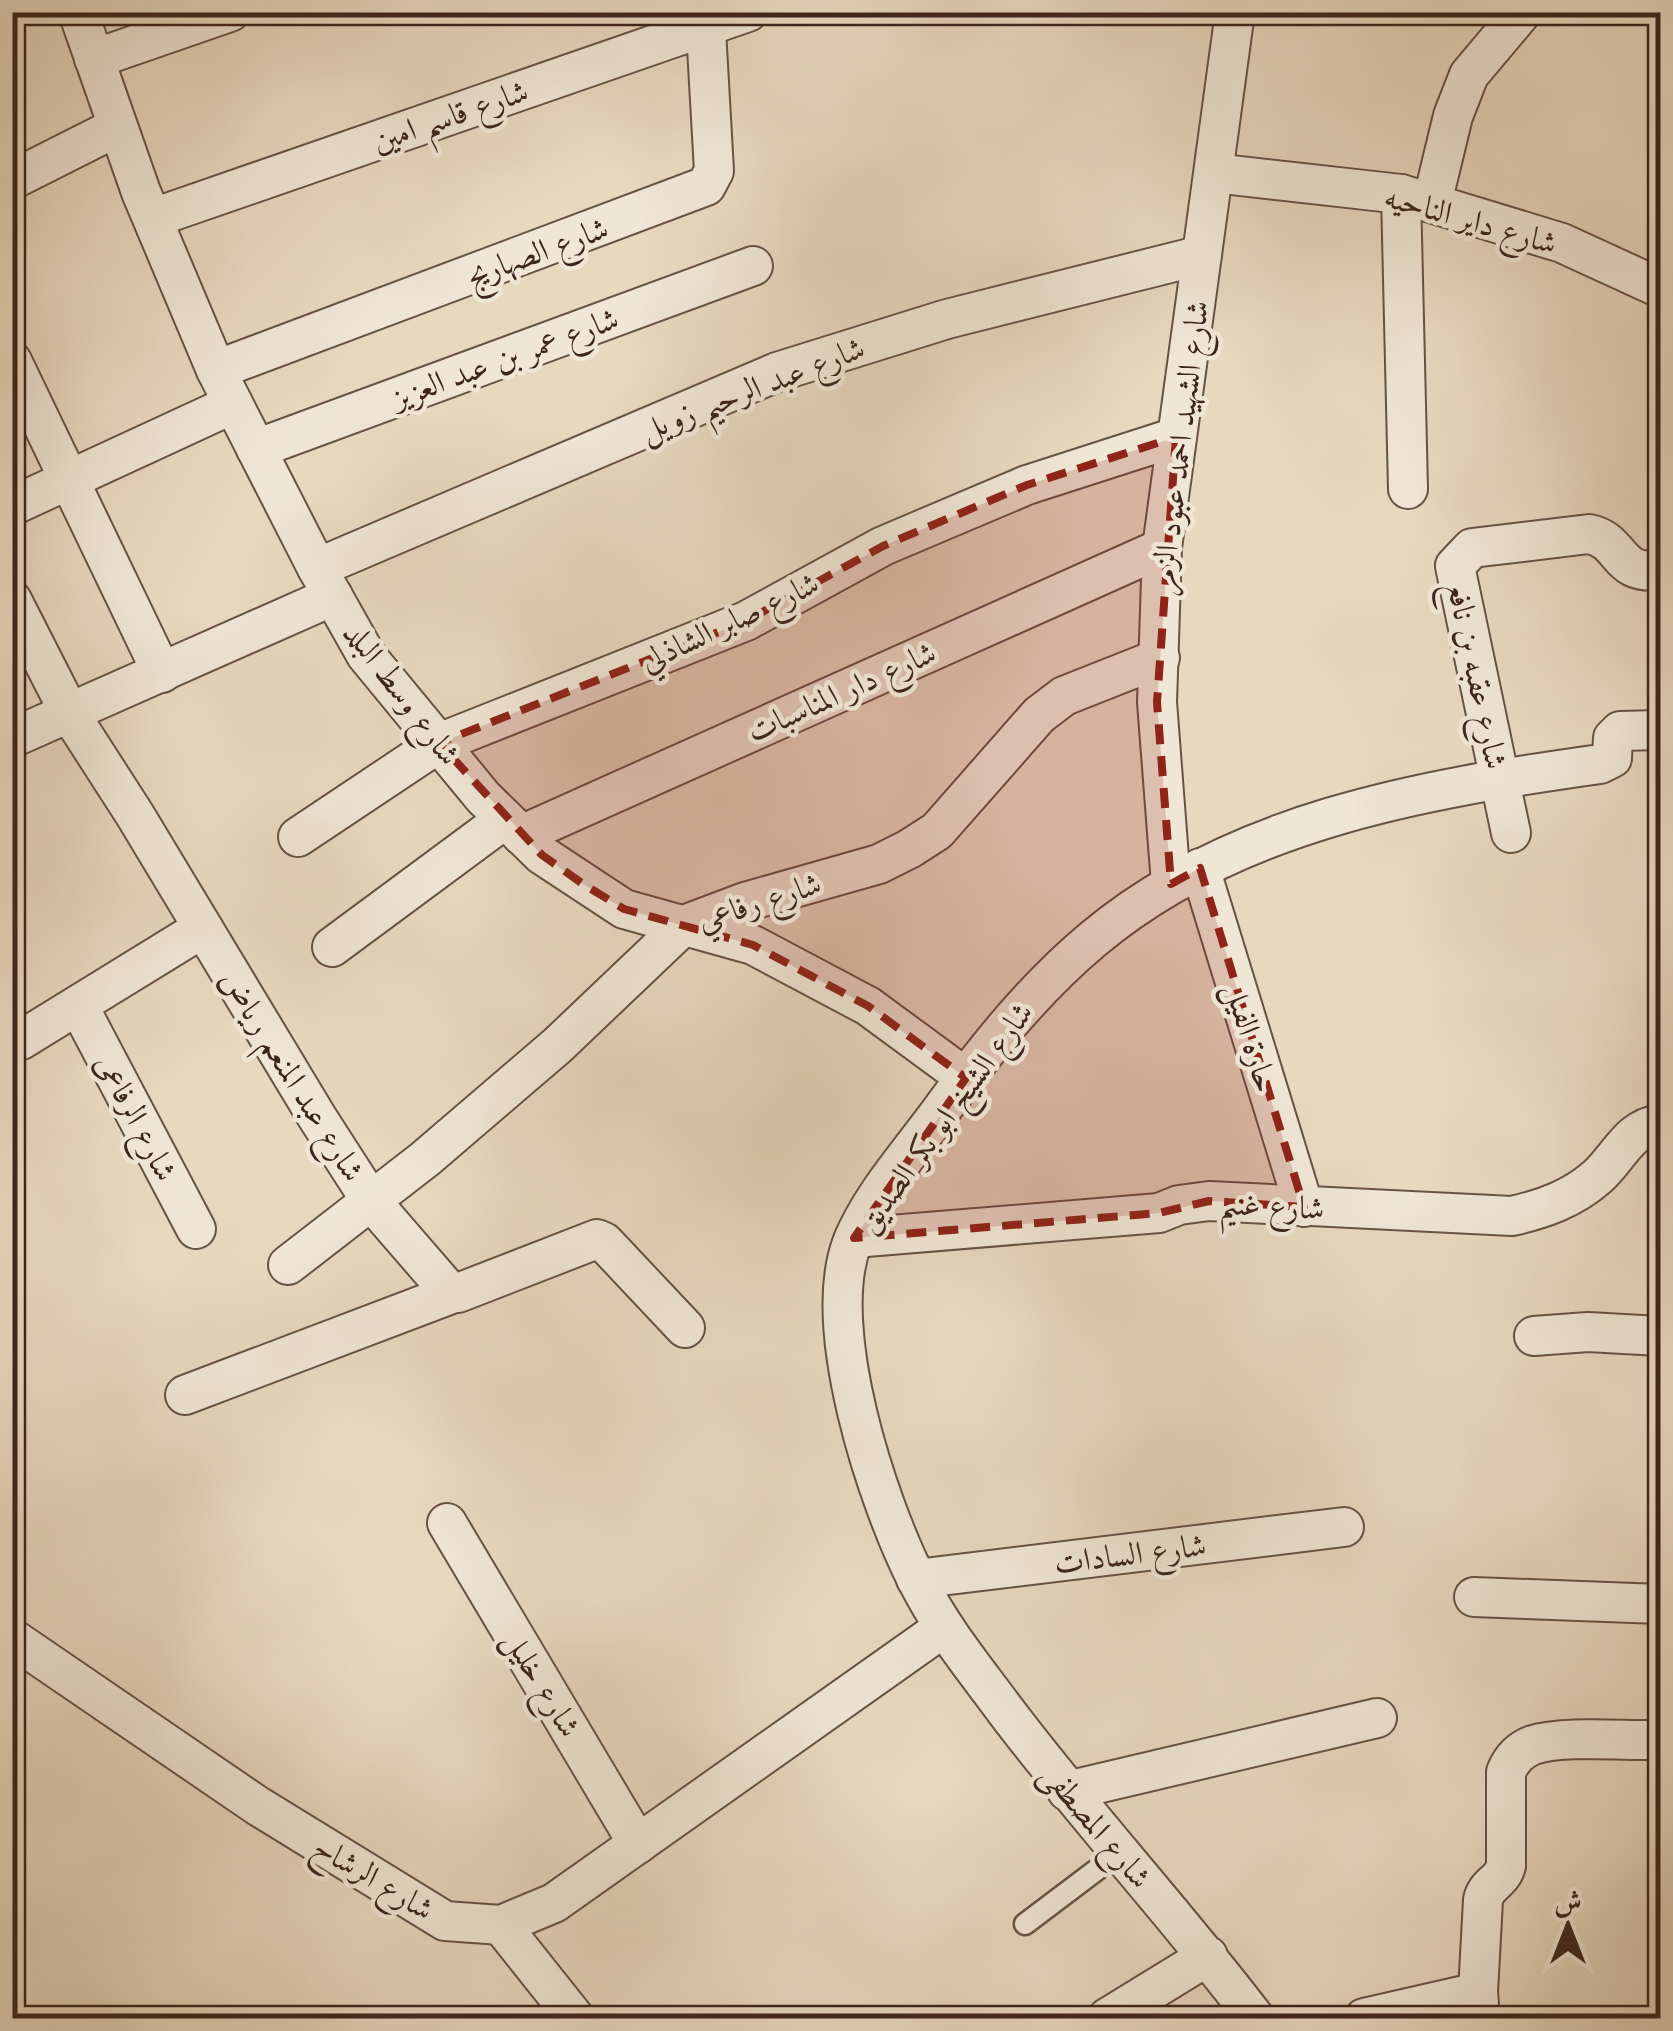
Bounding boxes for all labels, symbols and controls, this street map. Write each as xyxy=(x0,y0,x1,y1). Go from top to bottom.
street label: شارع قاسم امين xyxy=(367,70,537,172)
street label: شارع داير الناحيه xyxy=(1378,176,1562,270)
street label: شارع الصهاريج xyxy=(461,207,616,302)
street label: شارع عمر بن عبد العزيز xyxy=(384,298,626,425)
street label: شارع الشهيد احمد عبود الزمر xyxy=(1142,298,1224,597)
street label: شارع عبد الرحيم زويل xyxy=(634,327,875,461)
street label: شارع صابر الشاذلي xyxy=(633,563,828,687)
street label: شارع عقبه بن نافع xyxy=(1429,578,1517,775)
street label: شارع وسط البلد xyxy=(330,614,470,777)
street label: شارع دار المناسبات xyxy=(740,632,945,757)
street label: شارع رفاعي xyxy=(692,863,828,947)
street label: شارع عبد المنعم رياض xyxy=(203,962,374,1194)
street label: حارة الفيل xyxy=(1213,977,1287,1098)
street label: شارع الشيخ ابو بكر الصديق xyxy=(847,994,1048,1245)
street label: شارع الرفاعى xyxy=(80,1047,187,1191)
street label: شارع غنيم xyxy=(1218,1183,1325,1240)
street label: شارع السادات xyxy=(1052,1524,1209,1590)
street label: شارع خليل xyxy=(489,1622,590,1748)
street label: شارع المصطفى xyxy=(1027,1754,1161,1901)
street label: شارع الرشاح xyxy=(302,1826,441,1936)
north arrow xyxy=(1518,1876,1618,1976)
text: ش xyxy=(1554,1884,1582,1918)

